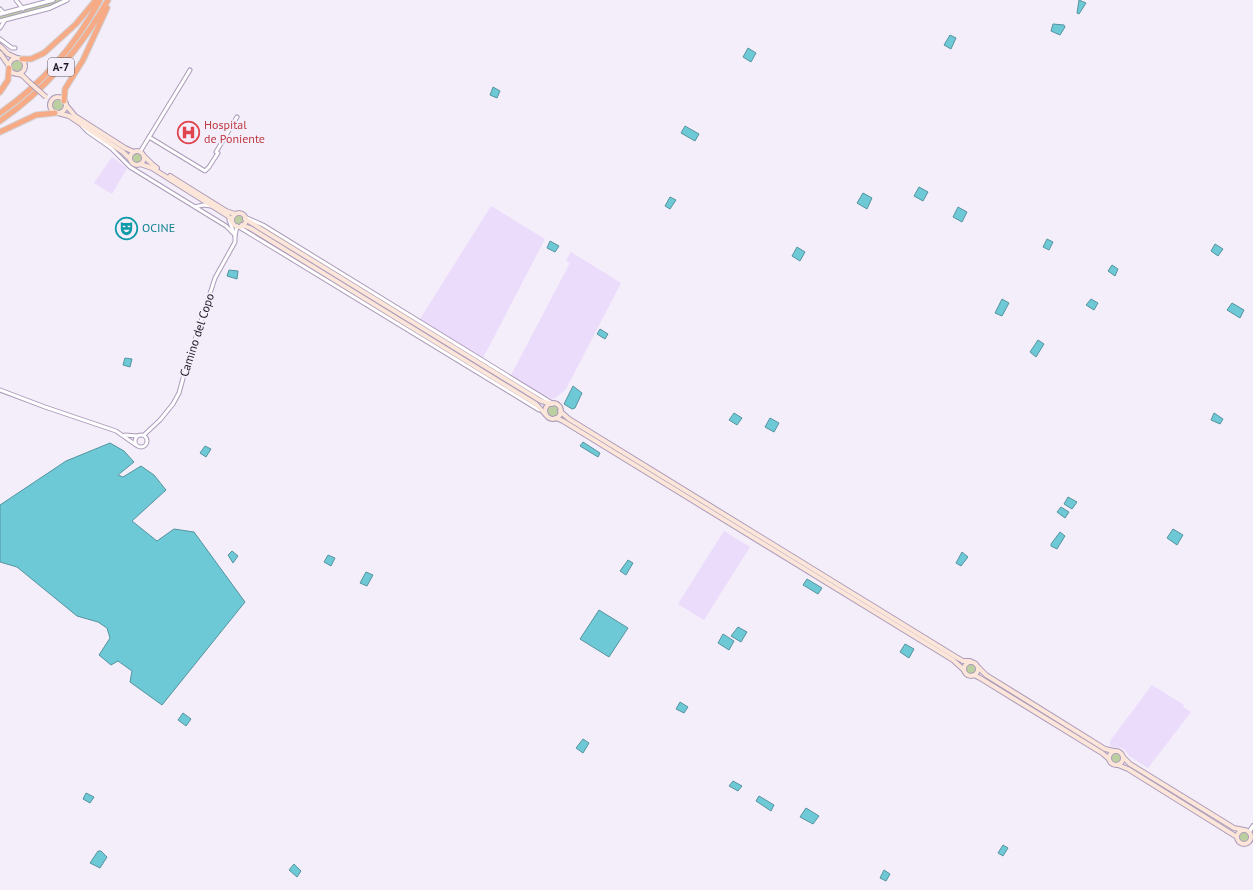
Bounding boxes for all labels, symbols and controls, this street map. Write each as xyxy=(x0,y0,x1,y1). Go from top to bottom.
road number: A-7 xyxy=(48,58,74,76)
place label: Hospital de Poniente xyxy=(204,117,265,146)
hospital icon: Hospital de Poniente xyxy=(175,119,201,145)
theatre icon: OCINE xyxy=(114,215,140,241)
place label: OCINE xyxy=(142,220,175,235)
street label: Camino del Copo xyxy=(176,291,217,378)

